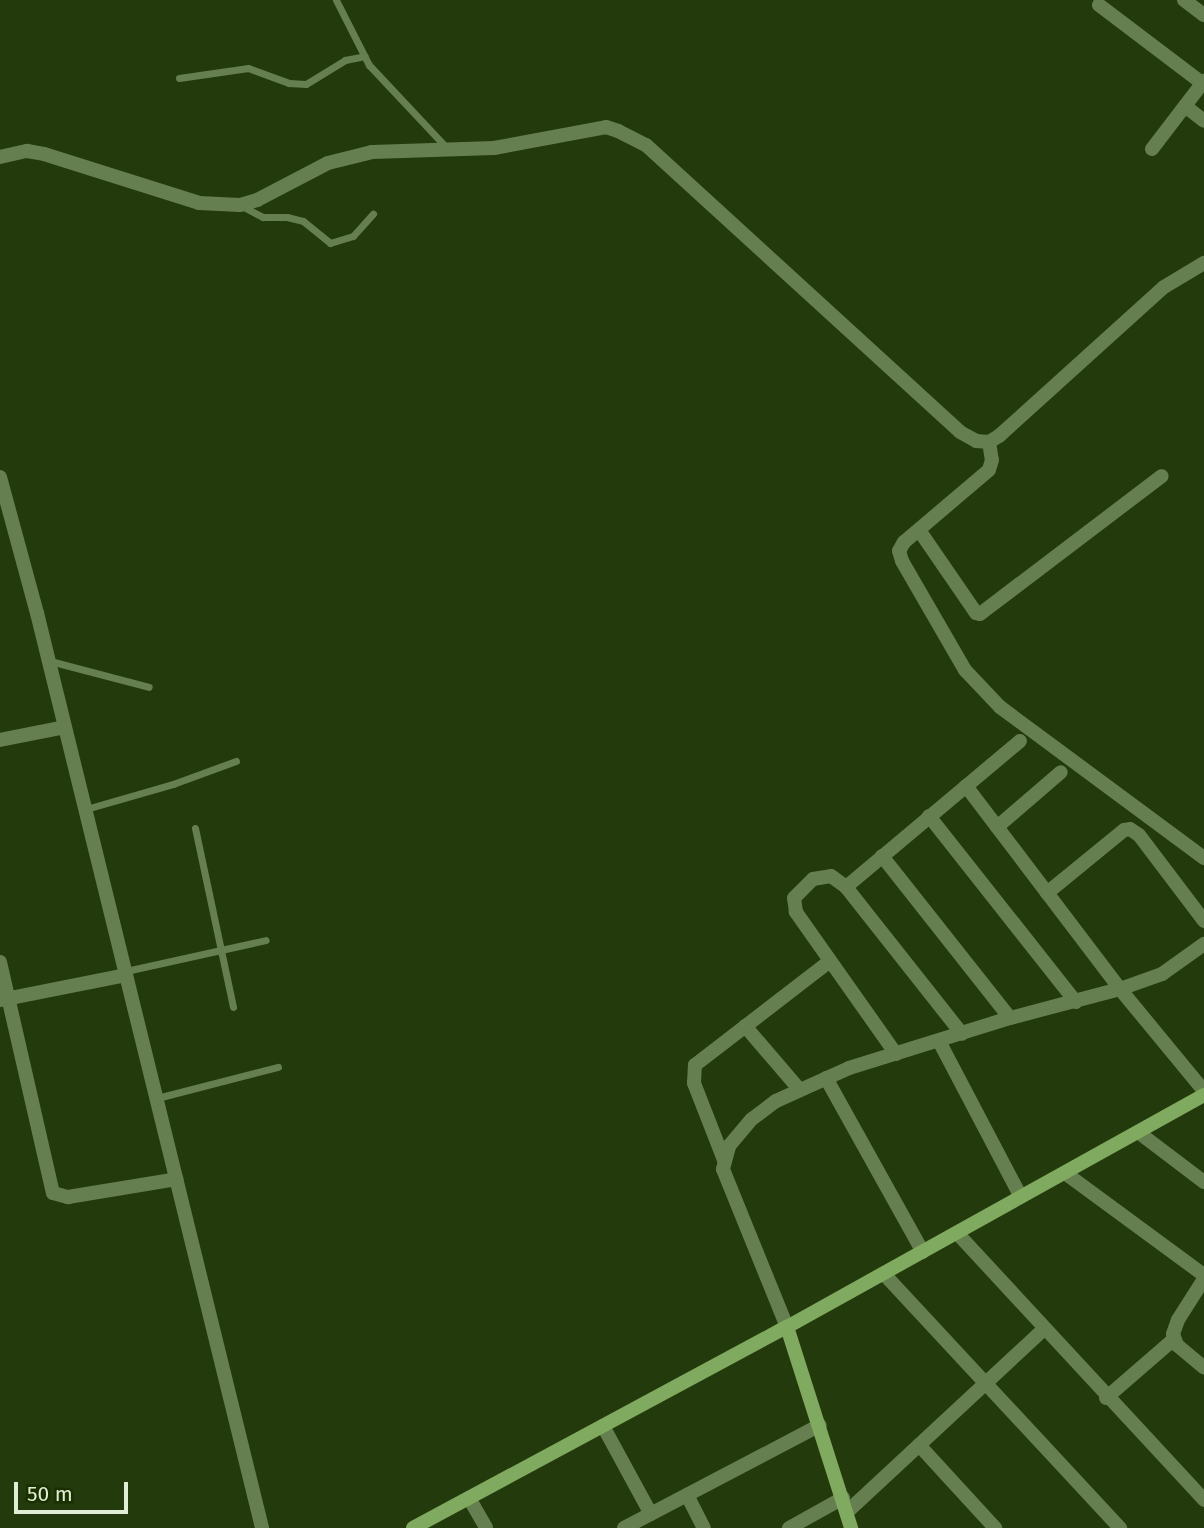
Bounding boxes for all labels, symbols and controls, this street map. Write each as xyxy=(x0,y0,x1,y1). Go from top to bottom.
scale bar xyxy=(18,1468,131,1512)
text: 50 m xyxy=(27,1481,73,1507)

